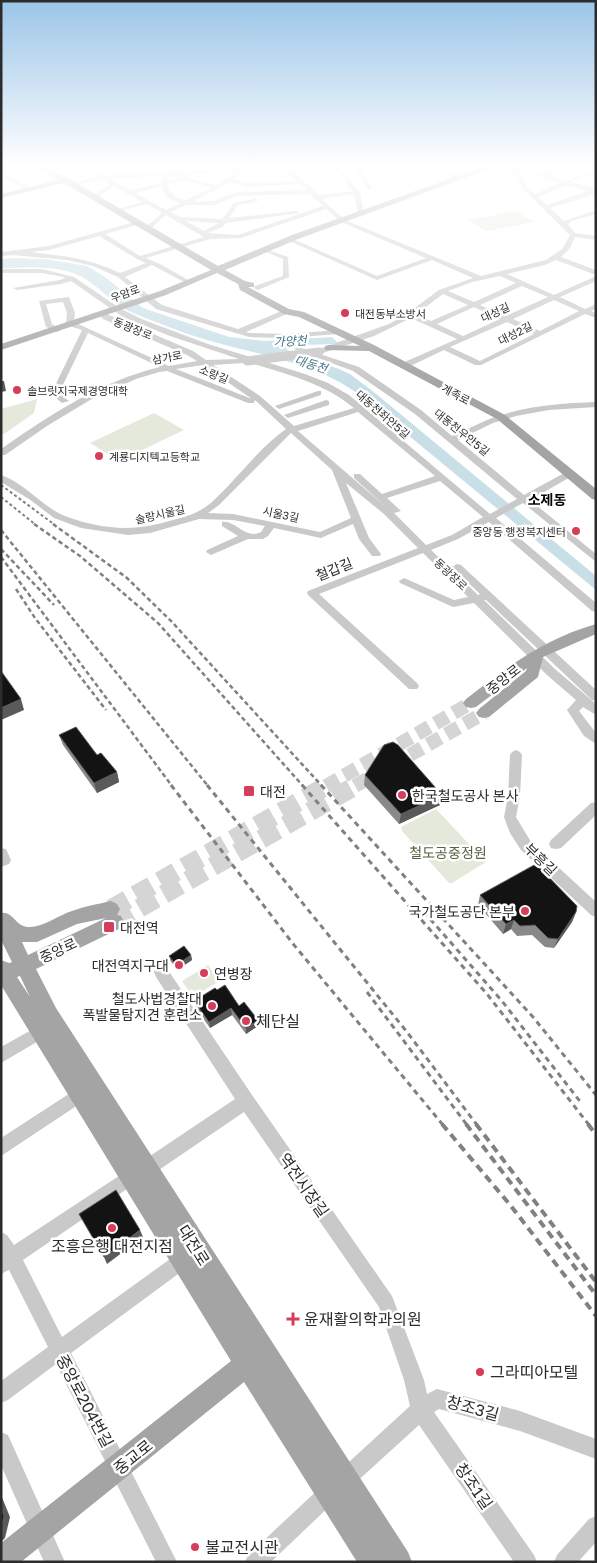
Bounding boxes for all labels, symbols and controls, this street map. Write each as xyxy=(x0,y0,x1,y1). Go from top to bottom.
street label: 우암로 xyxy=(109,282,141,304)
street label: 대성길 xyxy=(478,300,512,324)
marker: 대전동부소방서 xyxy=(339,307,351,319)
place label: 대전동부소방서 xyxy=(355,307,426,320)
street label: 동광장로 xyxy=(112,314,154,342)
street label: 대성2길 xyxy=(496,319,534,347)
water label: 가양천 xyxy=(273,333,309,349)
street label: 삼가로 xyxy=(151,348,183,366)
water label: 대동천 xyxy=(293,352,331,377)
street label: 소랑길 xyxy=(197,362,231,386)
street label: 계족로 xyxy=(440,381,472,407)
marker: 솔브릿지국제경영대학 xyxy=(11,384,23,396)
place label: 솔브릿지국제경영대학 xyxy=(27,384,128,397)
street label: 대동천좌안5길 xyxy=(353,387,413,441)
street label: 대동천우안5길 xyxy=(432,406,492,458)
marker: 계룡디지텍고등학교 xyxy=(93,450,105,462)
place label: 계룡디지텍고등학교 xyxy=(109,450,200,463)
district label: 소제동 xyxy=(528,491,566,508)
street label: 솔랑시울길 xyxy=(134,502,186,526)
street label: 시울3길 xyxy=(262,504,300,524)
place label: 중앙동 행정복지센터 xyxy=(472,525,566,538)
marker: 중앙동 행정복지센터 xyxy=(570,525,582,537)
street label: 철갑길 xyxy=(313,554,355,584)
street label: 동광장로 xyxy=(432,555,470,593)
street label: 중앙로 xyxy=(483,660,524,698)
place label: 대전 xyxy=(260,783,286,800)
marker: 대전 xyxy=(242,784,256,798)
place label: 한국철도공사 본사 xyxy=(412,787,519,804)
marker: 한국철도공사 본사 xyxy=(396,789,408,801)
street label: 부흥길 xyxy=(521,839,561,879)
park label: 철도공중정원 xyxy=(409,844,487,861)
place label: 국가철도공단 본부 xyxy=(408,903,515,920)
marker: 국가철도공단 본부 xyxy=(519,905,531,917)
place label: 대전역 xyxy=(120,919,159,936)
marker: 대전역 xyxy=(102,920,116,934)
street label: 중앙로 xyxy=(37,934,79,966)
place label: 대전역지구대 xyxy=(92,957,169,974)
marker: 대전역지구대 xyxy=(173,959,185,971)
place label: 연병장 xyxy=(214,965,253,982)
marker: 연병장 xyxy=(198,967,210,979)
place label: 철도사법경찰대 폭발물탐지견 훈련소 xyxy=(83,990,202,1023)
marker: 철도사법경찰대 폭발물탐지견 훈련소 xyxy=(206,1000,218,1012)
place label: 체단실 xyxy=(256,1011,300,1031)
marker: 체단실 xyxy=(240,1015,252,1027)
street label: 역전시장길 xyxy=(275,1149,333,1221)
street label: 대전로 xyxy=(174,1221,214,1269)
marker: 조흥은행 대전지점 xyxy=(106,1222,118,1234)
place label: 조흥은행 대전지점 xyxy=(51,1236,173,1256)
place label: 윤재활의학과의원 xyxy=(304,1309,422,1329)
marker: 윤재활의학과의원 xyxy=(286,1312,300,1326)
street label: 중앙로204번길 xyxy=(52,1351,118,1451)
place label: 그라띠아모텔 xyxy=(490,1362,578,1382)
marker: 그라띠아모텔 xyxy=(474,1366,486,1378)
street label: 창조3길 xyxy=(445,1391,501,1425)
street label: 중교로 xyxy=(110,1435,157,1479)
street label: 창조1길 xyxy=(451,1459,497,1513)
place label: 불교전시관 xyxy=(205,1537,279,1557)
marker: 불교전시관 xyxy=(189,1541,201,1553)

